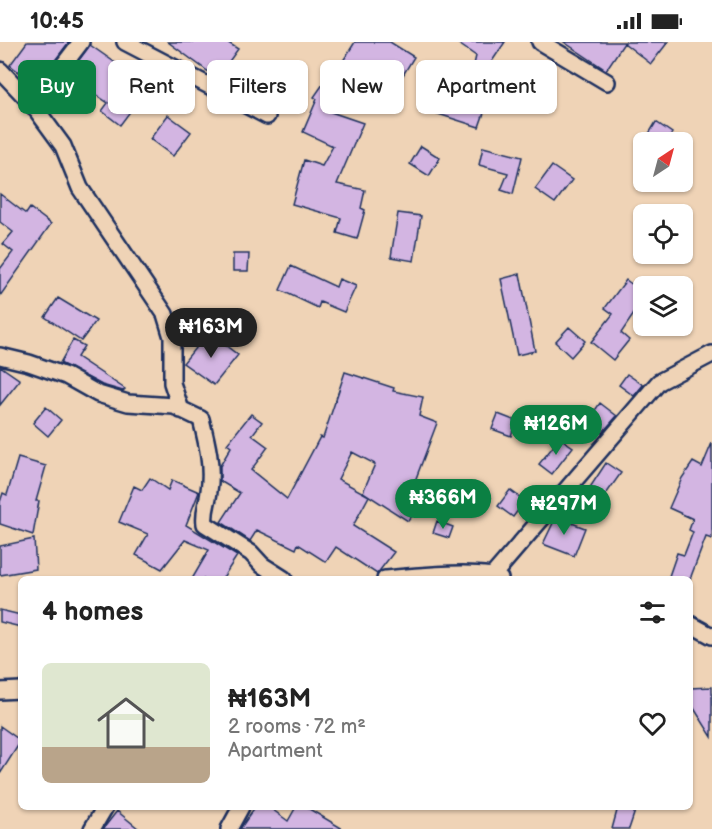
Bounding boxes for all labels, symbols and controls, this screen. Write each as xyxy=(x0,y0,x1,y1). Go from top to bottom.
text: 10:45 xyxy=(30,8,84,35)
chip: Buy xyxy=(18,60,96,114)
chip: Rent xyxy=(108,60,195,114)
chip: Filters xyxy=(207,60,308,114)
chip: New xyxy=(320,60,404,114)
chip: Apartment xyxy=(416,60,557,114)
north arrow xyxy=(633,132,693,192)
map controls xyxy=(633,132,693,336)
button: locate xyxy=(633,204,693,264)
button: layers xyxy=(633,276,693,336)
pin: ₦163M xyxy=(169,308,253,359)
text: ₦163M xyxy=(179,315,243,339)
pin: ₦126M xyxy=(514,405,598,456)
text: ₦126M xyxy=(524,412,588,436)
pin: ₦366M xyxy=(401,479,485,530)
pin: ₦297M xyxy=(522,485,606,536)
text: ₦366M xyxy=(409,486,477,510)
text: ₦297M xyxy=(531,492,597,516)
icon: filters xyxy=(636,596,669,629)
text: 4 homes xyxy=(42,597,143,628)
text: ₦163M xyxy=(228,684,311,715)
icon: home xyxy=(90,687,162,759)
icon: heart xyxy=(636,707,669,740)
text: 2 rooms · 72 m² xyxy=(228,715,366,739)
text: Apartment xyxy=(228,739,323,763)

